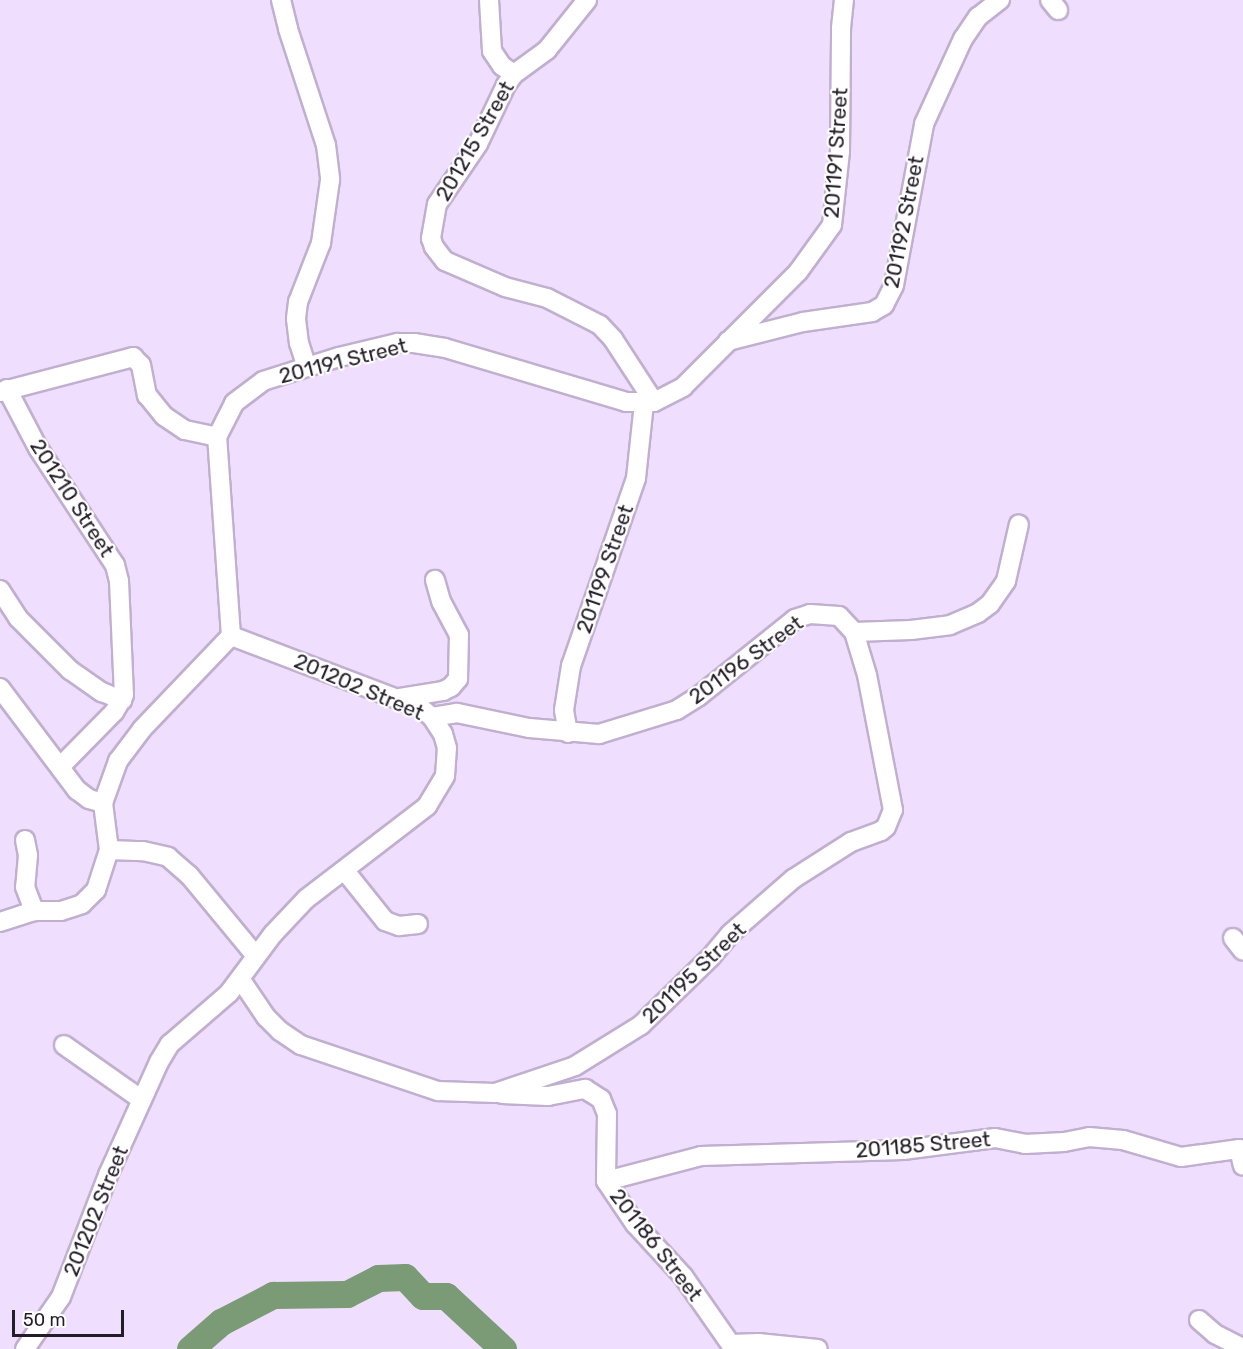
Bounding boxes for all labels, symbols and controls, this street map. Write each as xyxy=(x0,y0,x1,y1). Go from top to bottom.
street label: 201215 Street xyxy=(431,77,519,205)
street label: 201191 Street xyxy=(819,87,853,219)
street label: 201192 Street xyxy=(879,154,929,290)
street label: 201191 Street xyxy=(276,333,410,389)
street label: 201210 Street xyxy=(25,434,119,562)
street label: 201199 Street xyxy=(571,501,639,637)
street label: 201196 Street xyxy=(684,610,808,710)
street label: 201202 Street xyxy=(290,648,428,726)
street label: 201195 Street xyxy=(637,917,751,1029)
street label: 201185 Street xyxy=(854,1127,992,1163)
street label: 201202 Street xyxy=(58,1142,134,1280)
street label: 201186 Street xyxy=(604,1184,708,1306)
scale bar xyxy=(15,1298,128,1336)
text: 50 m xyxy=(23,1309,66,1331)

